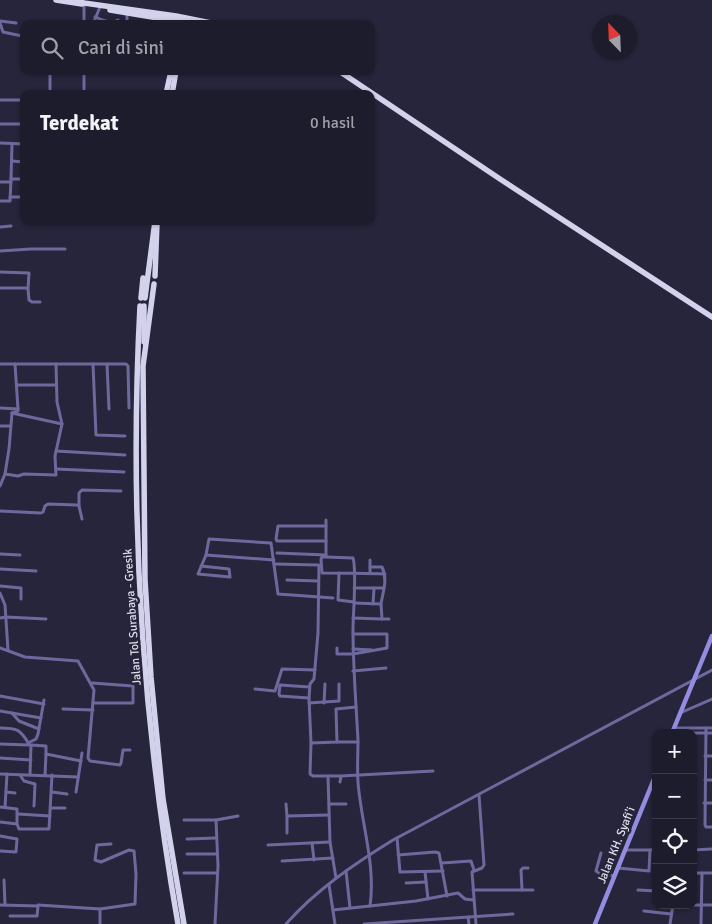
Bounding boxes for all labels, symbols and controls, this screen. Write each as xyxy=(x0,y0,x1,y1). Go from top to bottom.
north arrow xyxy=(592,15,637,60)
search box xyxy=(20,20,375,75)
icon: search xyxy=(38,34,66,62)
text: Cari di sini xyxy=(78,36,164,60)
text: Terdekat xyxy=(40,110,119,136)
text: 0 hasil xyxy=(310,113,355,133)
street label: Jalan Tol Surabaya - Gresik xyxy=(120,548,145,686)
map controls xyxy=(652,729,697,909)
button: + xyxy=(652,729,697,774)
button: − xyxy=(652,774,697,819)
street label: Jalan KH. Syafi'i xyxy=(594,805,639,886)
button: locate xyxy=(652,819,697,864)
button: layers xyxy=(652,864,697,909)

